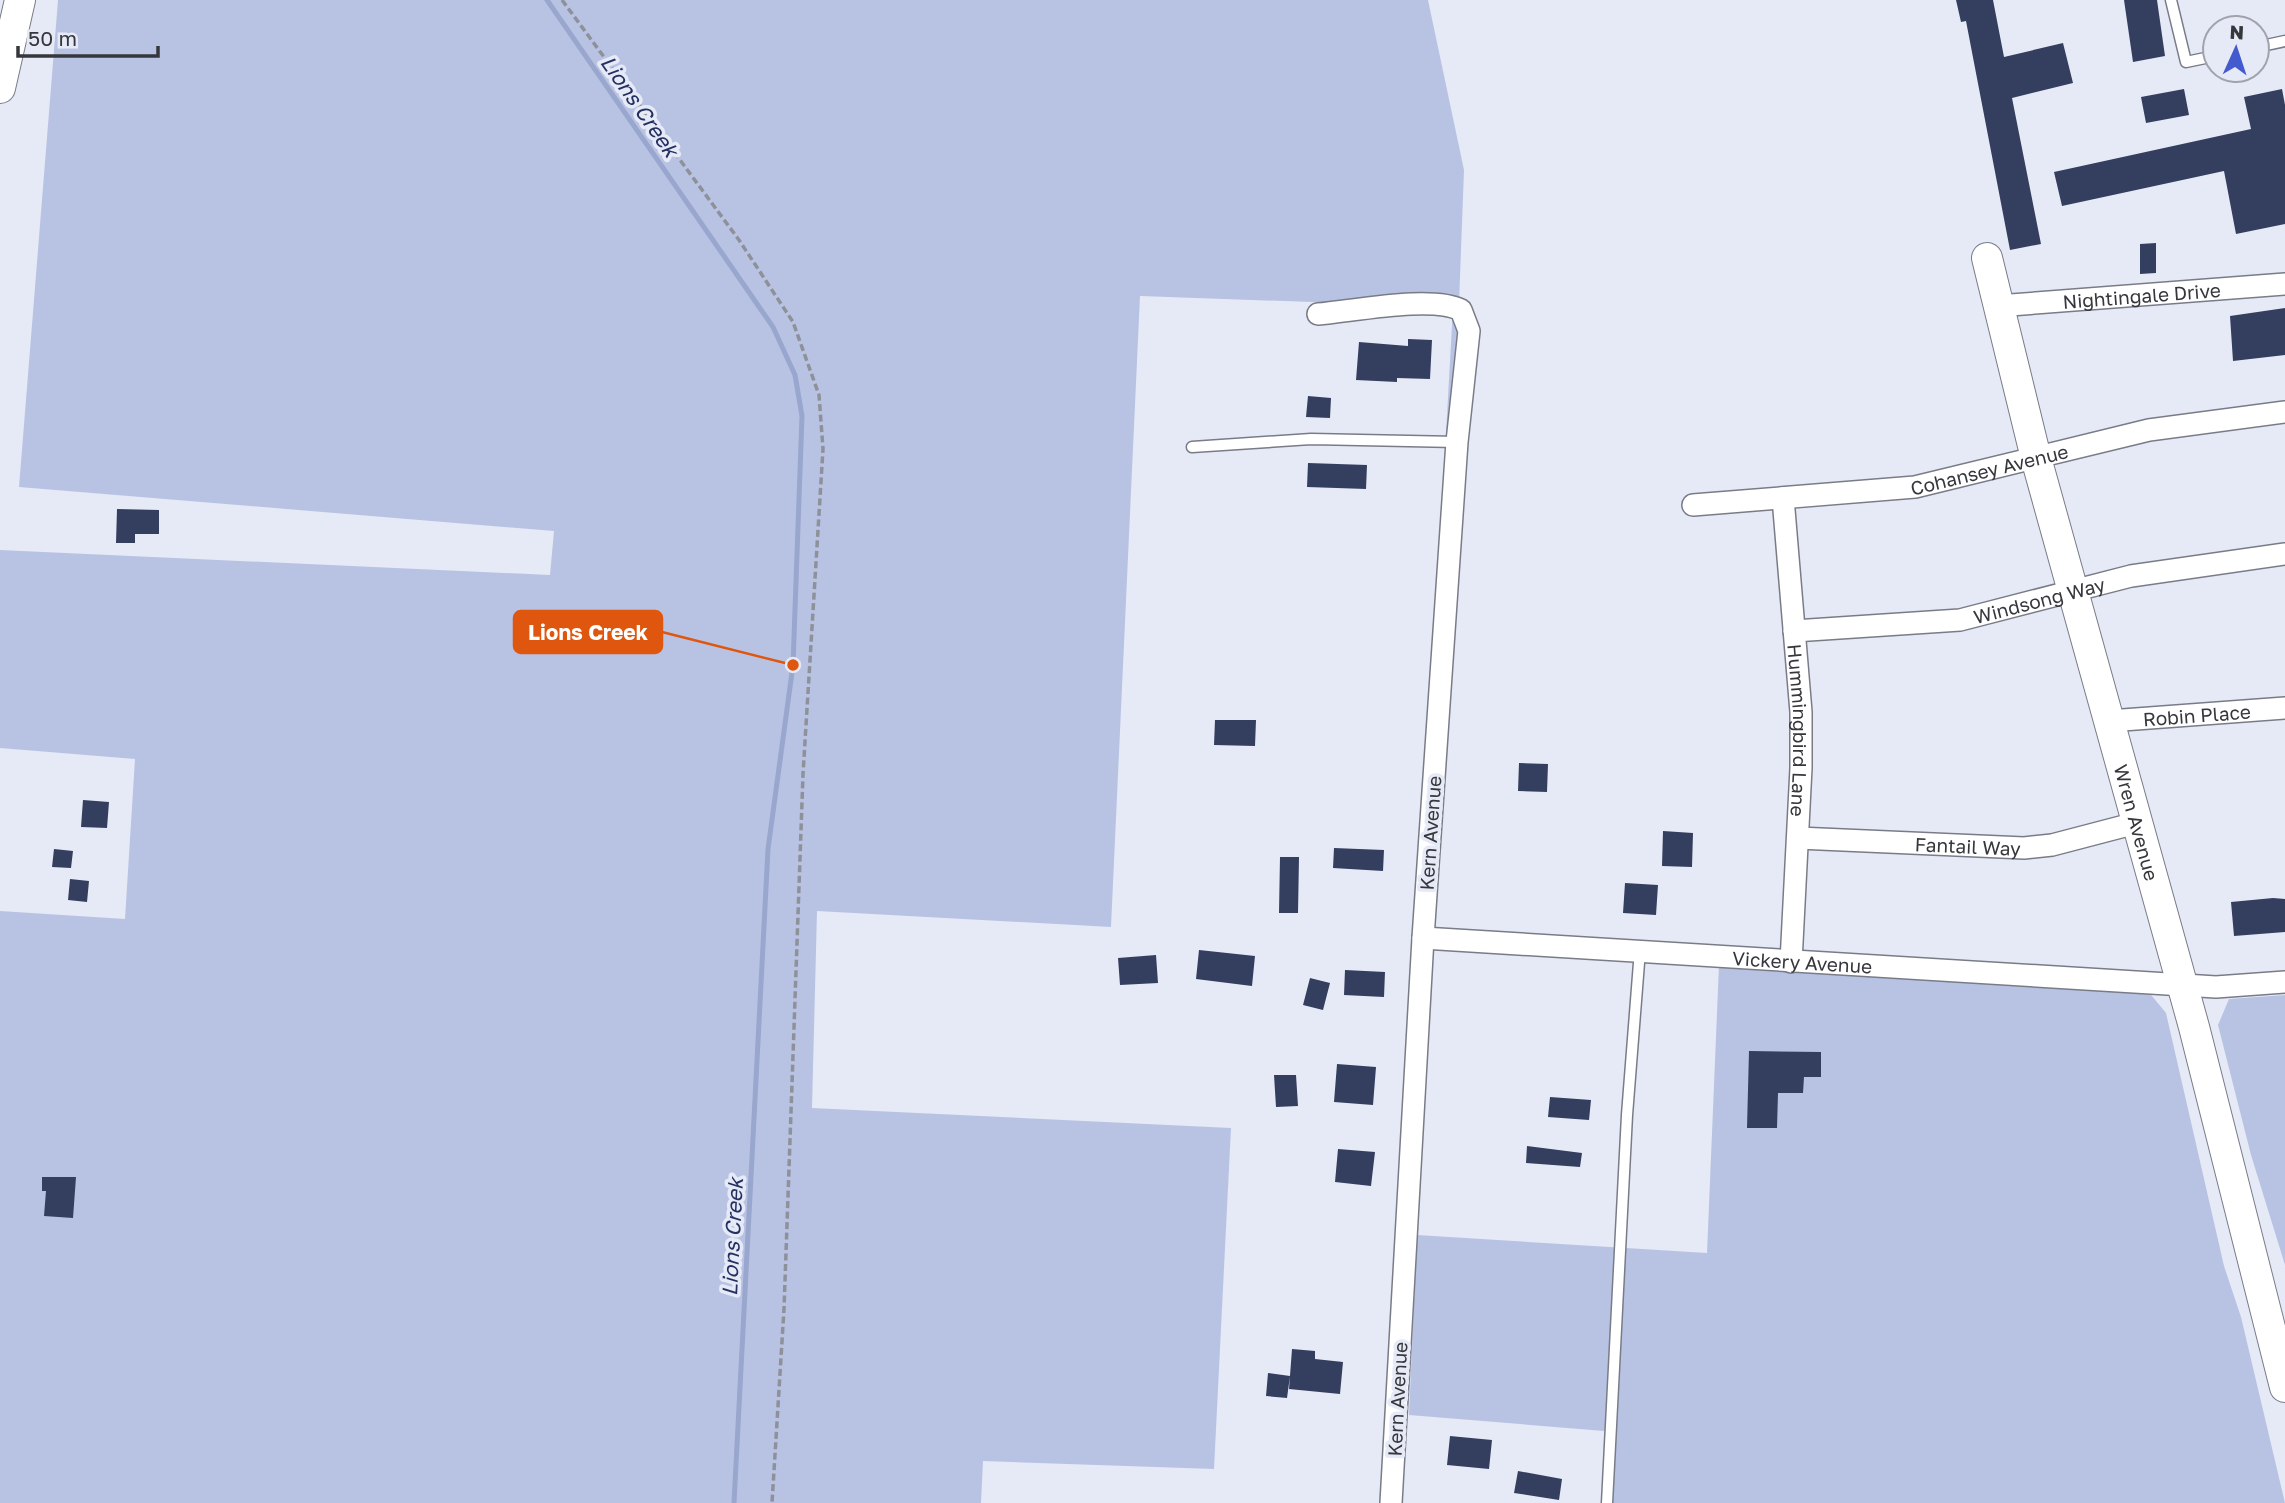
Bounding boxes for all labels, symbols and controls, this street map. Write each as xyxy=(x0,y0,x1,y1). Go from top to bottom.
scale bar xyxy=(18,14,158,58)
north arrow xyxy=(2201,14,2271,84)
text: N xyxy=(2229,20,2245,43)
text: 50 m xyxy=(28,25,77,51)
water label: Lions Creek xyxy=(596,50,686,164)
street label: Nightingale Drive xyxy=(2062,277,2221,312)
street label: Cohansey Avenue xyxy=(1908,439,2070,499)
street label: Windsong Way xyxy=(1971,572,2108,628)
callout: Lions Creek xyxy=(514,611,662,653)
text: Lions Creek xyxy=(528,619,648,645)
street label: Hummingbird Lane xyxy=(1784,643,1813,817)
street label: Robin Place xyxy=(2142,699,2251,730)
street label: Wren Avenue xyxy=(2110,762,2164,883)
street label: Kern Avenue xyxy=(1415,775,1445,891)
street label: Fantail Way xyxy=(1914,832,2022,859)
street label: Vickery Avenue xyxy=(1732,946,1873,977)
water label: Lions Creek xyxy=(716,1175,748,1297)
street label: Kern Avenue xyxy=(1383,1341,1411,1457)

